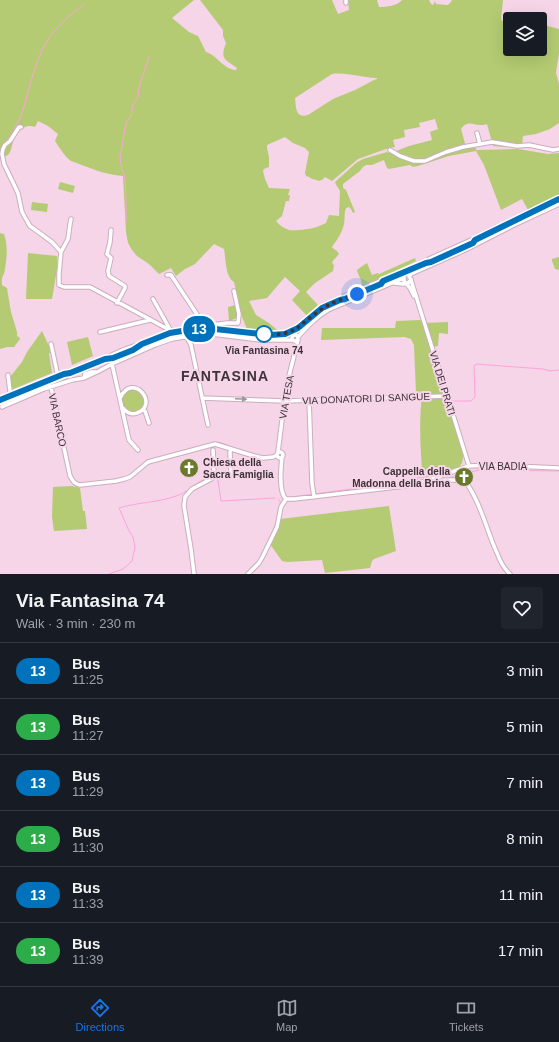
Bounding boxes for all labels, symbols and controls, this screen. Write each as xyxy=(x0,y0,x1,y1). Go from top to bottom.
map controls xyxy=(503,12,547,56)
button: layers xyxy=(503,12,547,56)
your location xyxy=(347,284,367,304)
line badge: 13 xyxy=(181,316,217,342)
text: 13 xyxy=(191,321,207,337)
marker: Via Fantasina 74 xyxy=(255,325,273,343)
place label: Via Fantasina 74 xyxy=(225,345,304,356)
street label: VIA DEI PRATI xyxy=(428,350,458,417)
district label: FANTASINA xyxy=(181,368,269,384)
street label: VIA TESA xyxy=(277,374,296,420)
street label: VIA DONATORI DI SANGUE xyxy=(302,391,430,406)
street label: VIA BARCO xyxy=(47,393,69,448)
one-way arrow xyxy=(235,396,247,403)
church icon: Chiesa della Sacra Famiglia xyxy=(178,457,200,479)
place label: Chiesa della Sacra Famiglia xyxy=(203,457,274,480)
street label: VIA BADIA xyxy=(479,461,528,472)
place label: Cappella della Madonna della Brina xyxy=(352,466,450,489)
church icon: Cappella della Madonna della Brina xyxy=(453,466,475,488)
button: heart xyxy=(501,587,543,629)
text: Via Fantasina 74 xyxy=(16,590,165,611)
text: Walk · 3 min · 230 m xyxy=(16,616,135,631)
text: Bus xyxy=(72,655,100,672)
text: 3 min xyxy=(506,662,543,679)
text: 13 xyxy=(30,663,46,679)
text: 11:25 xyxy=(72,672,104,687)
text: Bus xyxy=(72,711,100,728)
text: 5 min xyxy=(506,718,543,735)
text: 13 xyxy=(30,719,46,735)
text: 11:27 xyxy=(72,728,104,743)
text: Bus xyxy=(72,767,100,784)
text: 7 min xyxy=(506,774,543,791)
text: 13 xyxy=(30,775,46,791)
text: 11:29 xyxy=(72,784,104,799)
text: Bus xyxy=(72,823,100,840)
text: 8 min xyxy=(506,830,543,847)
text: 13 xyxy=(30,831,46,847)
text: 11:30 xyxy=(72,840,104,855)
text: Bus xyxy=(72,879,100,896)
text: 11 min xyxy=(499,886,543,903)
text: 13 xyxy=(30,887,46,903)
text: 11:33 xyxy=(72,896,104,911)
text: Bus xyxy=(72,935,100,952)
text: 17 min xyxy=(498,942,543,959)
text: 13 xyxy=(30,943,46,959)
text: 11:39 xyxy=(72,952,104,967)
tab: Directions xyxy=(76,997,125,1033)
tab: Map xyxy=(276,997,298,1033)
tab: Tickets xyxy=(449,997,483,1033)

